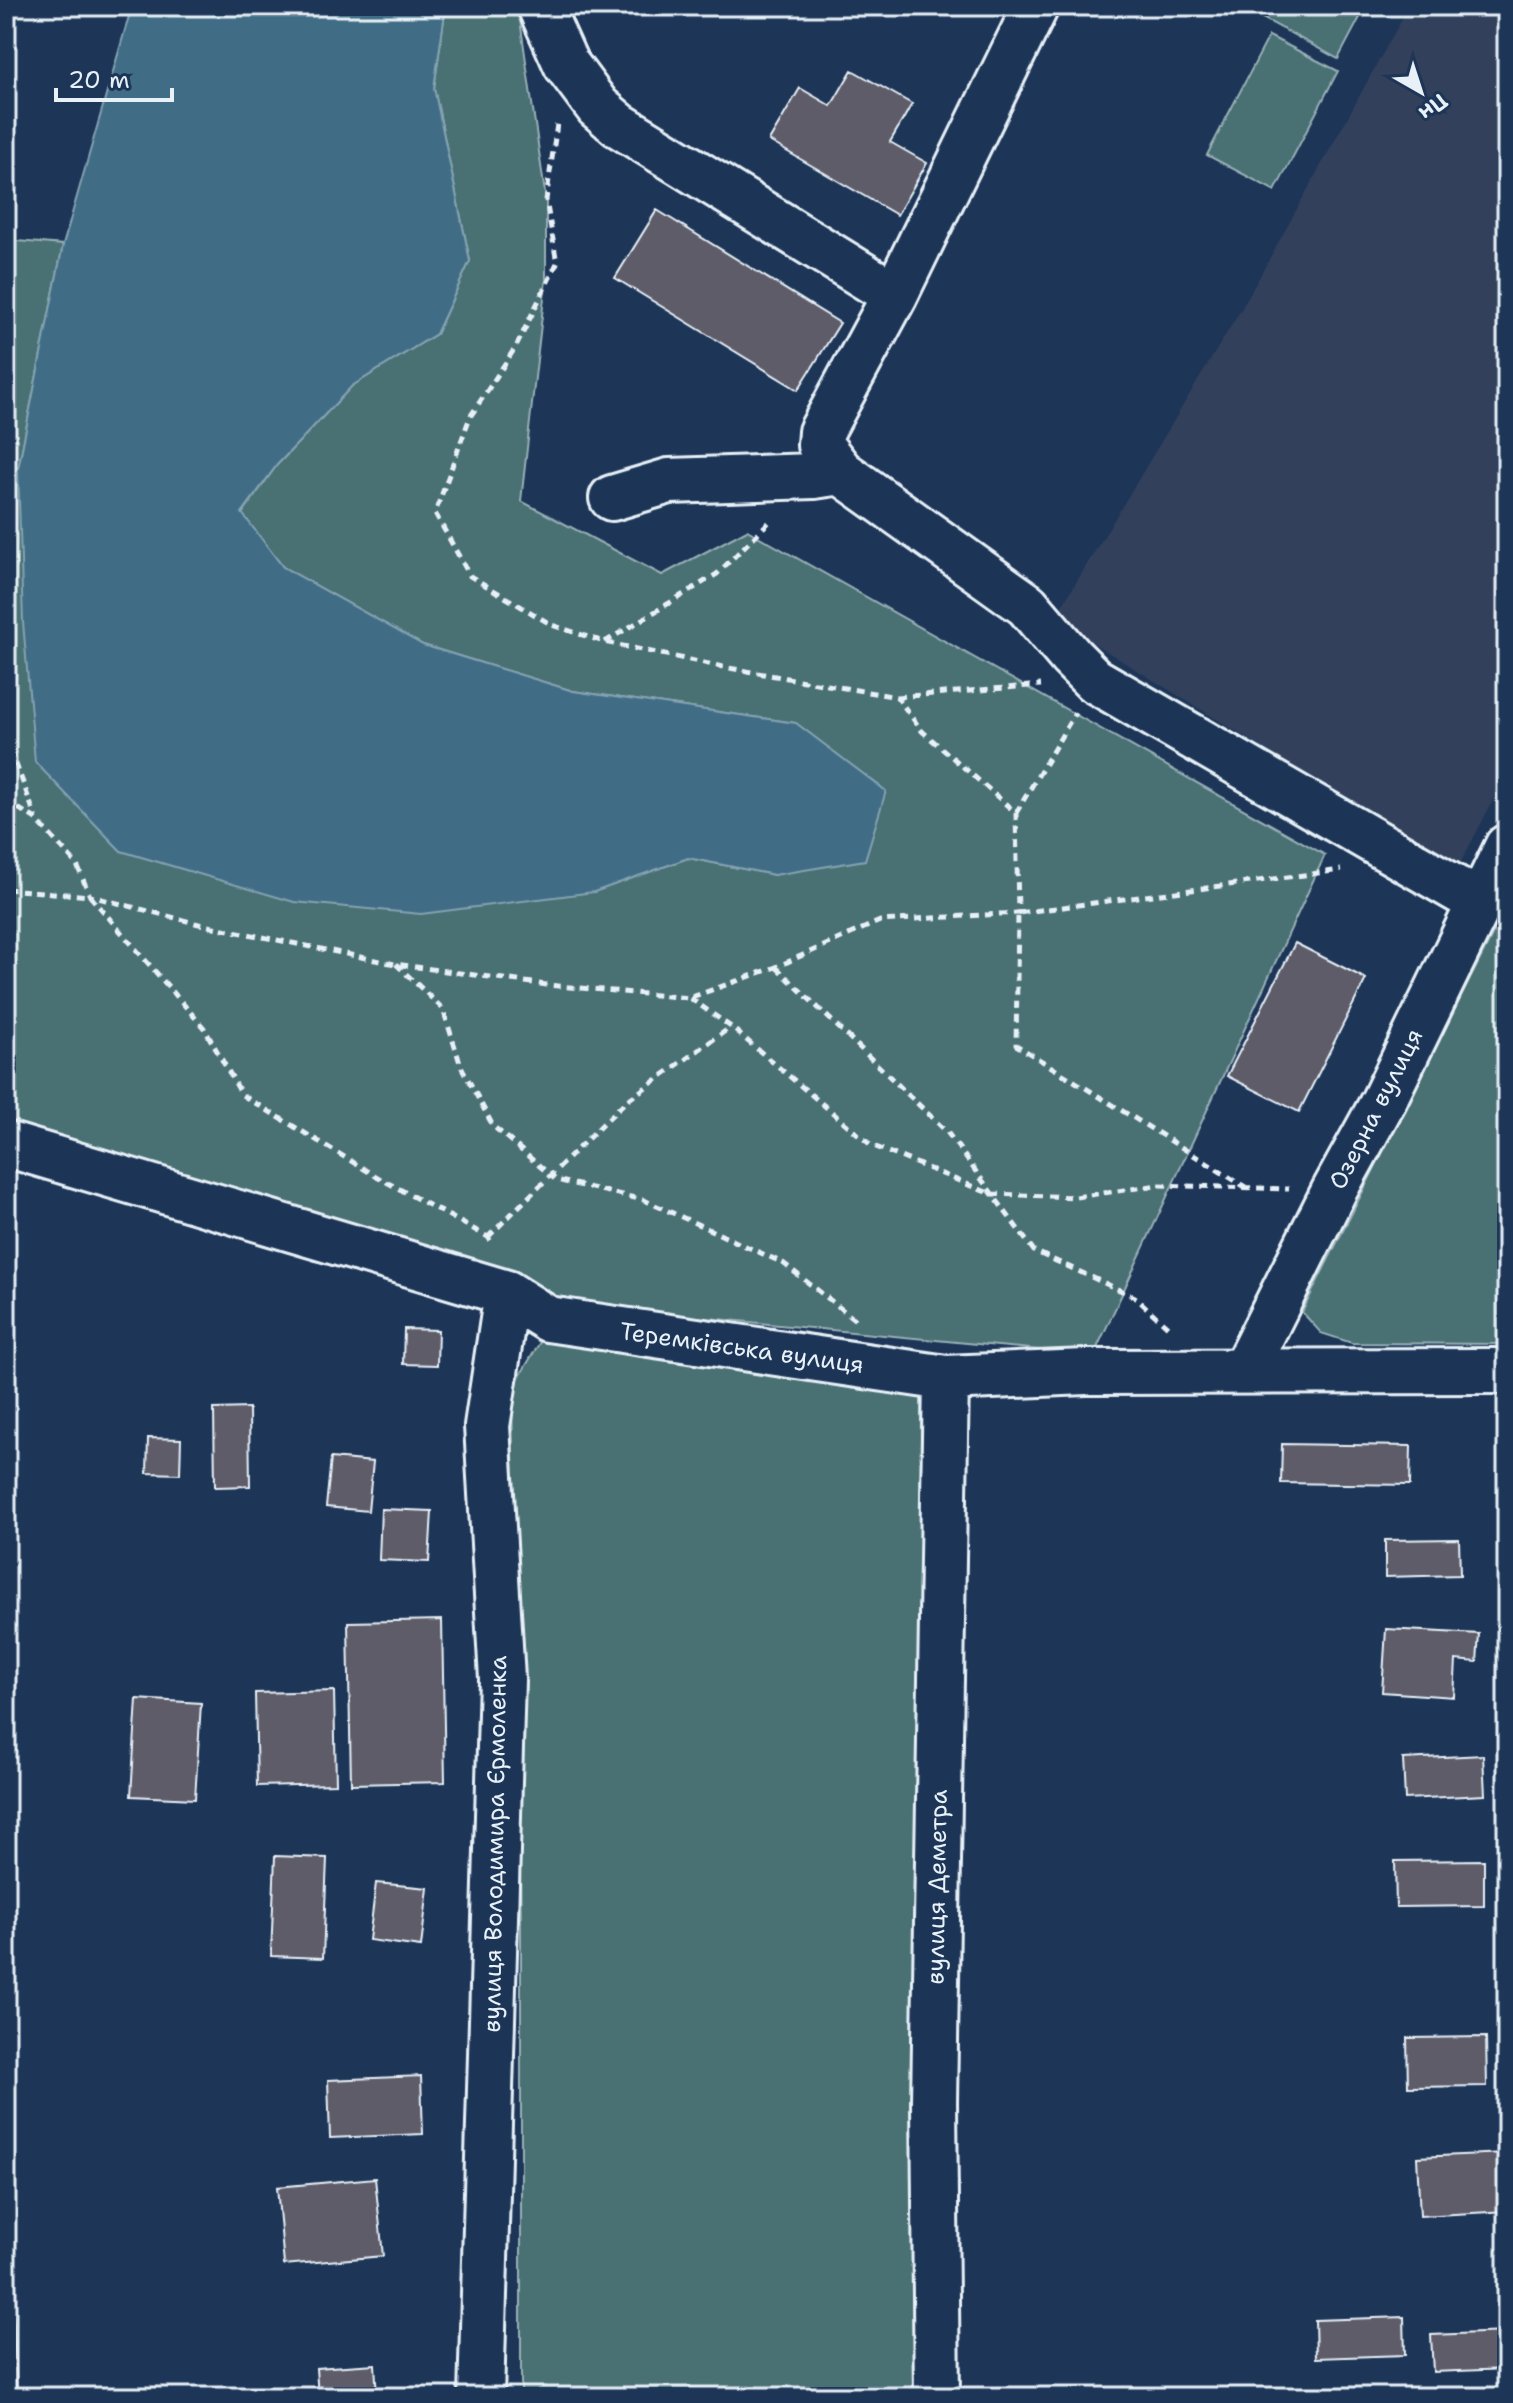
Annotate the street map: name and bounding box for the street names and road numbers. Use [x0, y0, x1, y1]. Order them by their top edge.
street label: Озерна вулиця [1322, 1023, 1430, 1195]
street label: Теремківська вулиця [618, 1315, 866, 1381]
street label: вулиця Володимира Єрмоленка [476, 1655, 514, 2033]
street label: вулиця Деметра [919, 1789, 955, 1985]

